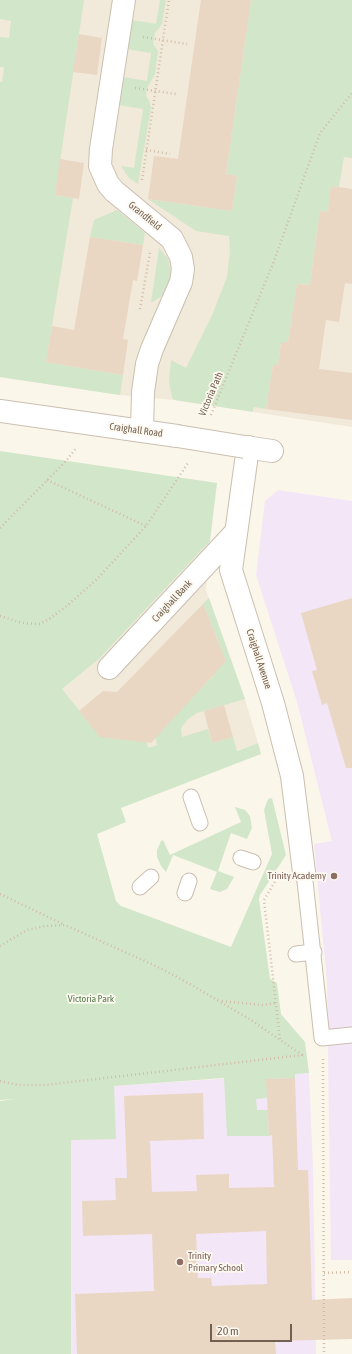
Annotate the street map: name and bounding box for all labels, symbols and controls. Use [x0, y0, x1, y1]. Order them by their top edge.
street label: Grandfield [126, 199, 164, 233]
street label: Victoria Path [196, 370, 226, 418]
street label: Craighall Road [109, 420, 163, 440]
street label: Craighall Bank [149, 577, 195, 625]
street label: Craighall Avenue [244, 627, 274, 691]
place label: Trinity Academy [268, 870, 326, 882]
marker: Trinity Academy [329, 871, 339, 881]
park label: Victoria Park [68, 993, 114, 1005]
place label: Trinity Primary School [188, 1250, 243, 1274]
marker: Trinity Primary School [175, 1257, 185, 1267]
scale bar [212, 1316, 294, 1342]
text: 20 m [217, 1324, 239, 1338]

